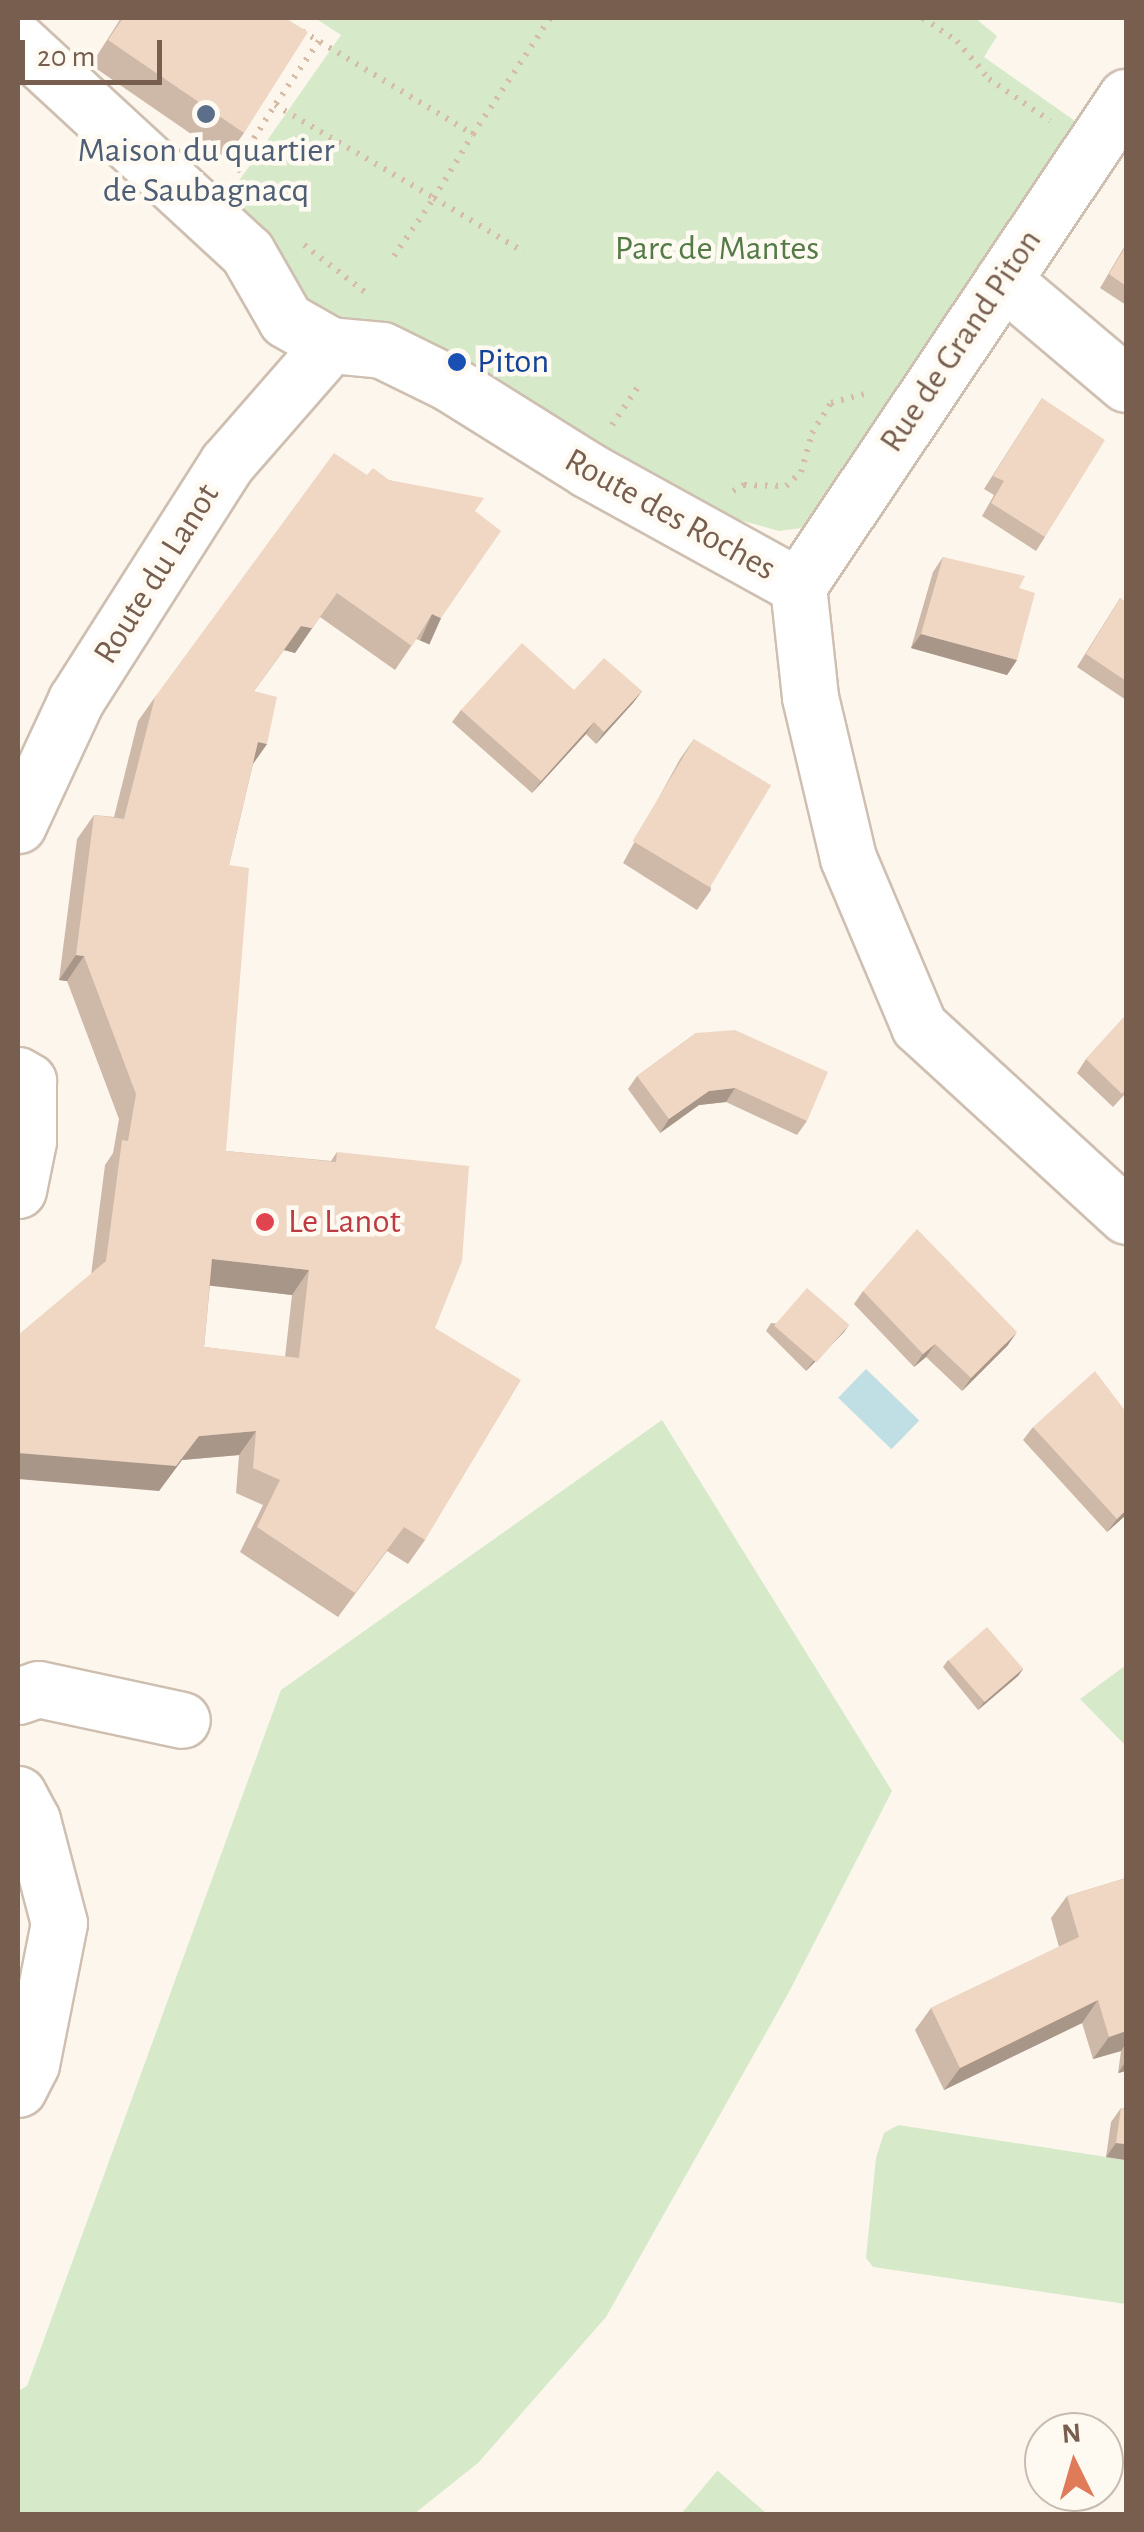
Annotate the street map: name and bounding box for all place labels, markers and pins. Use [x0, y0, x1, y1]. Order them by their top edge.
marker: Maison du quartier de Saubagnacq [195, 103, 217, 125]
place label: Maison du quartier de Saubagnacq [77, 130, 335, 212]
place label: Piton [477, 341, 549, 383]
marker: Piton [446, 351, 468, 373]
place label: Le Lanot [288, 1201, 401, 1243]
marker: Le Lanot [252, 1209, 278, 1235]

